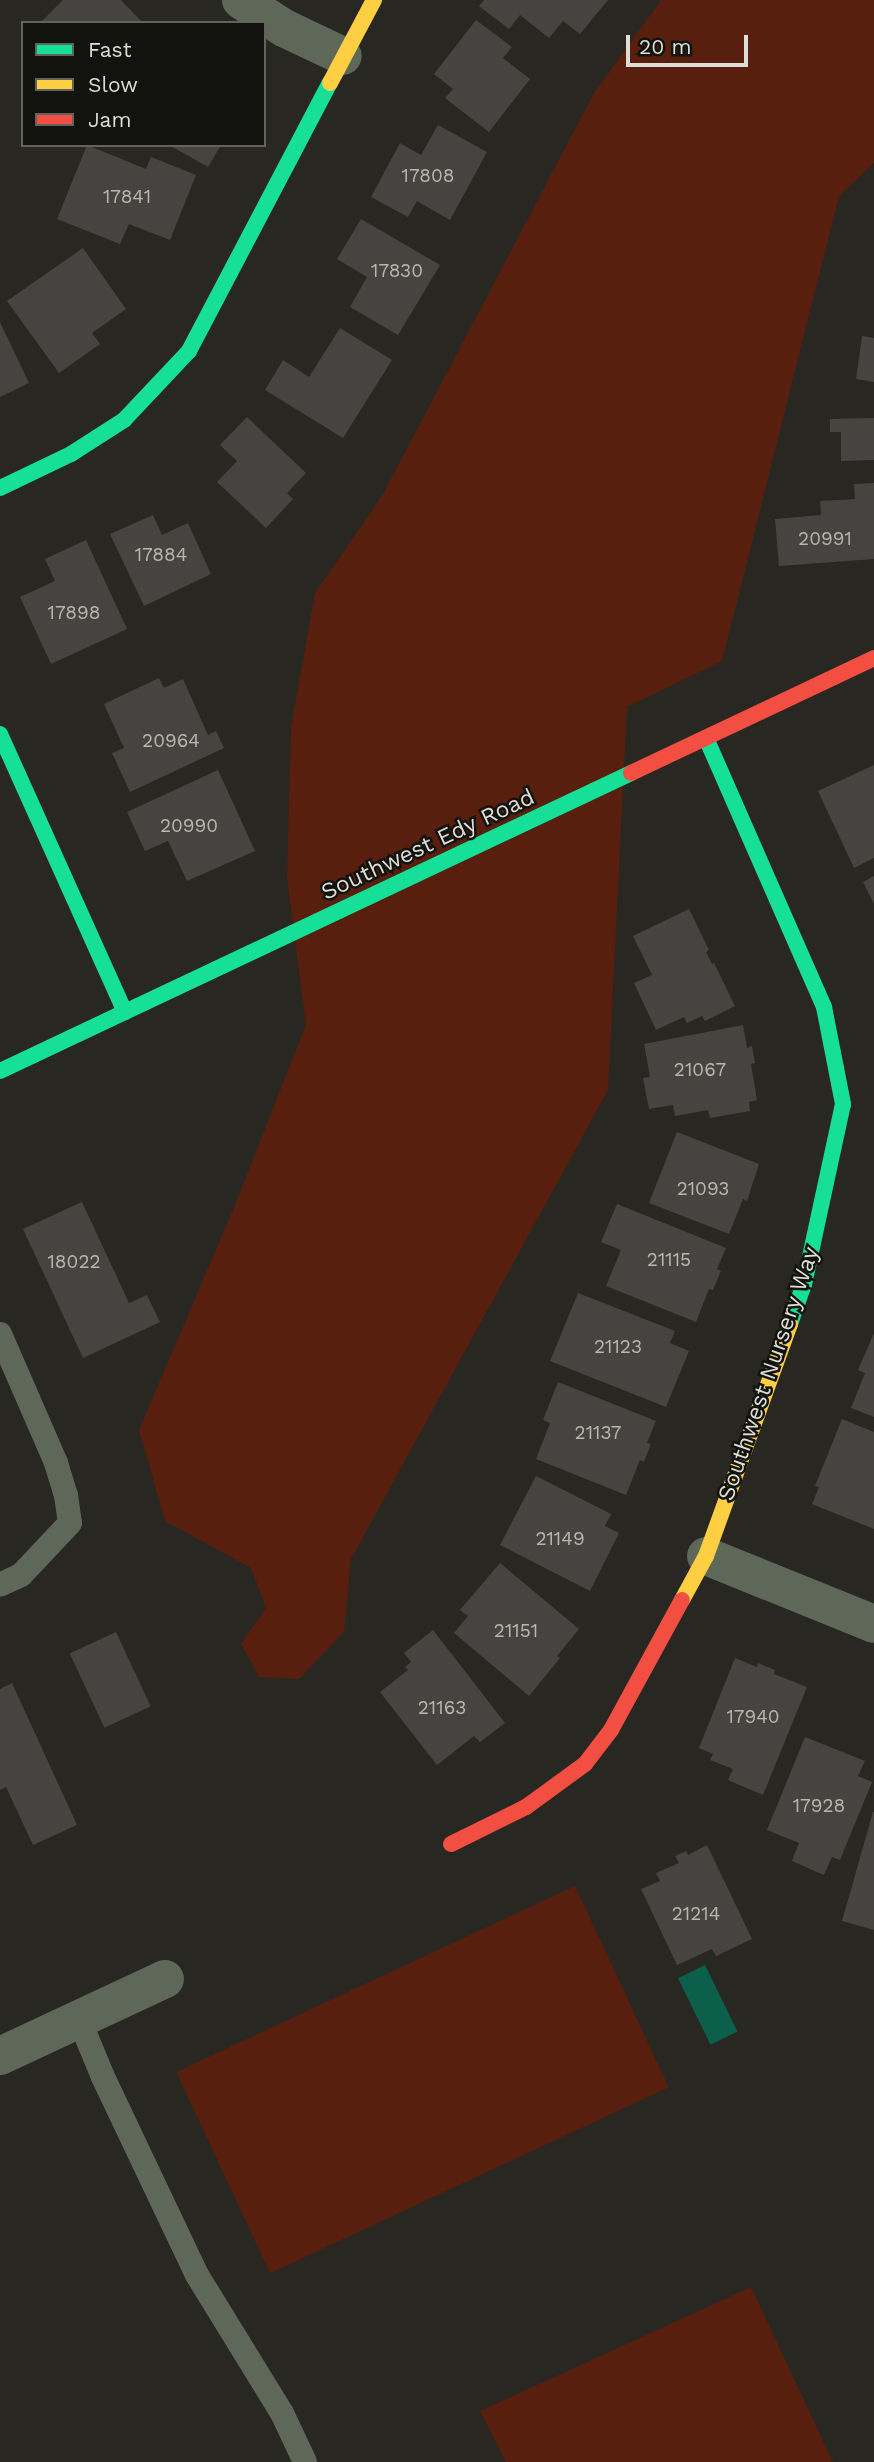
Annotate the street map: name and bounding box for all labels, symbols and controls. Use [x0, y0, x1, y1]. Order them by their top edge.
legend [21, 21, 266, 147]
scale bar [629, 21, 752, 65]
text: 20 m [639, 34, 691, 59]
text: Fast [88, 37, 132, 62]
text: Slow [88, 72, 138, 97]
text: Jam [88, 107, 131, 132]
house number: 17808 [402, 165, 454, 187]
house number: 17841 [103, 186, 151, 208]
house number: 17830 [371, 260, 423, 282]
house number: 20991 [798, 528, 852, 550]
house number: 17884 [135, 544, 187, 566]
house number: 17898 [48, 602, 100, 624]
house number: 20964 [142, 730, 200, 752]
street label: Southwest Edy Road [317, 783, 539, 907]
house number: 20990 [160, 815, 218, 837]
house number: 21067 [674, 1059, 726, 1081]
house number: 21093 [677, 1178, 729, 1200]
street label: Southwest Nursery Way [712, 1243, 826, 1505]
house number: 21115 [647, 1249, 691, 1271]
house number: 18022 [47, 1251, 101, 1273]
house number: 21123 [594, 1336, 642, 1358]
house number: 21137 [575, 1422, 621, 1444]
house number: 21149 [535, 1528, 585, 1550]
house number: 21151 [494, 1620, 538, 1642]
house number: 21163 [418, 1697, 466, 1719]
house number: 17940 [726, 1706, 780, 1728]
house number: 17928 [793, 1795, 845, 1817]
house number: 21214 [672, 1903, 720, 1925]

